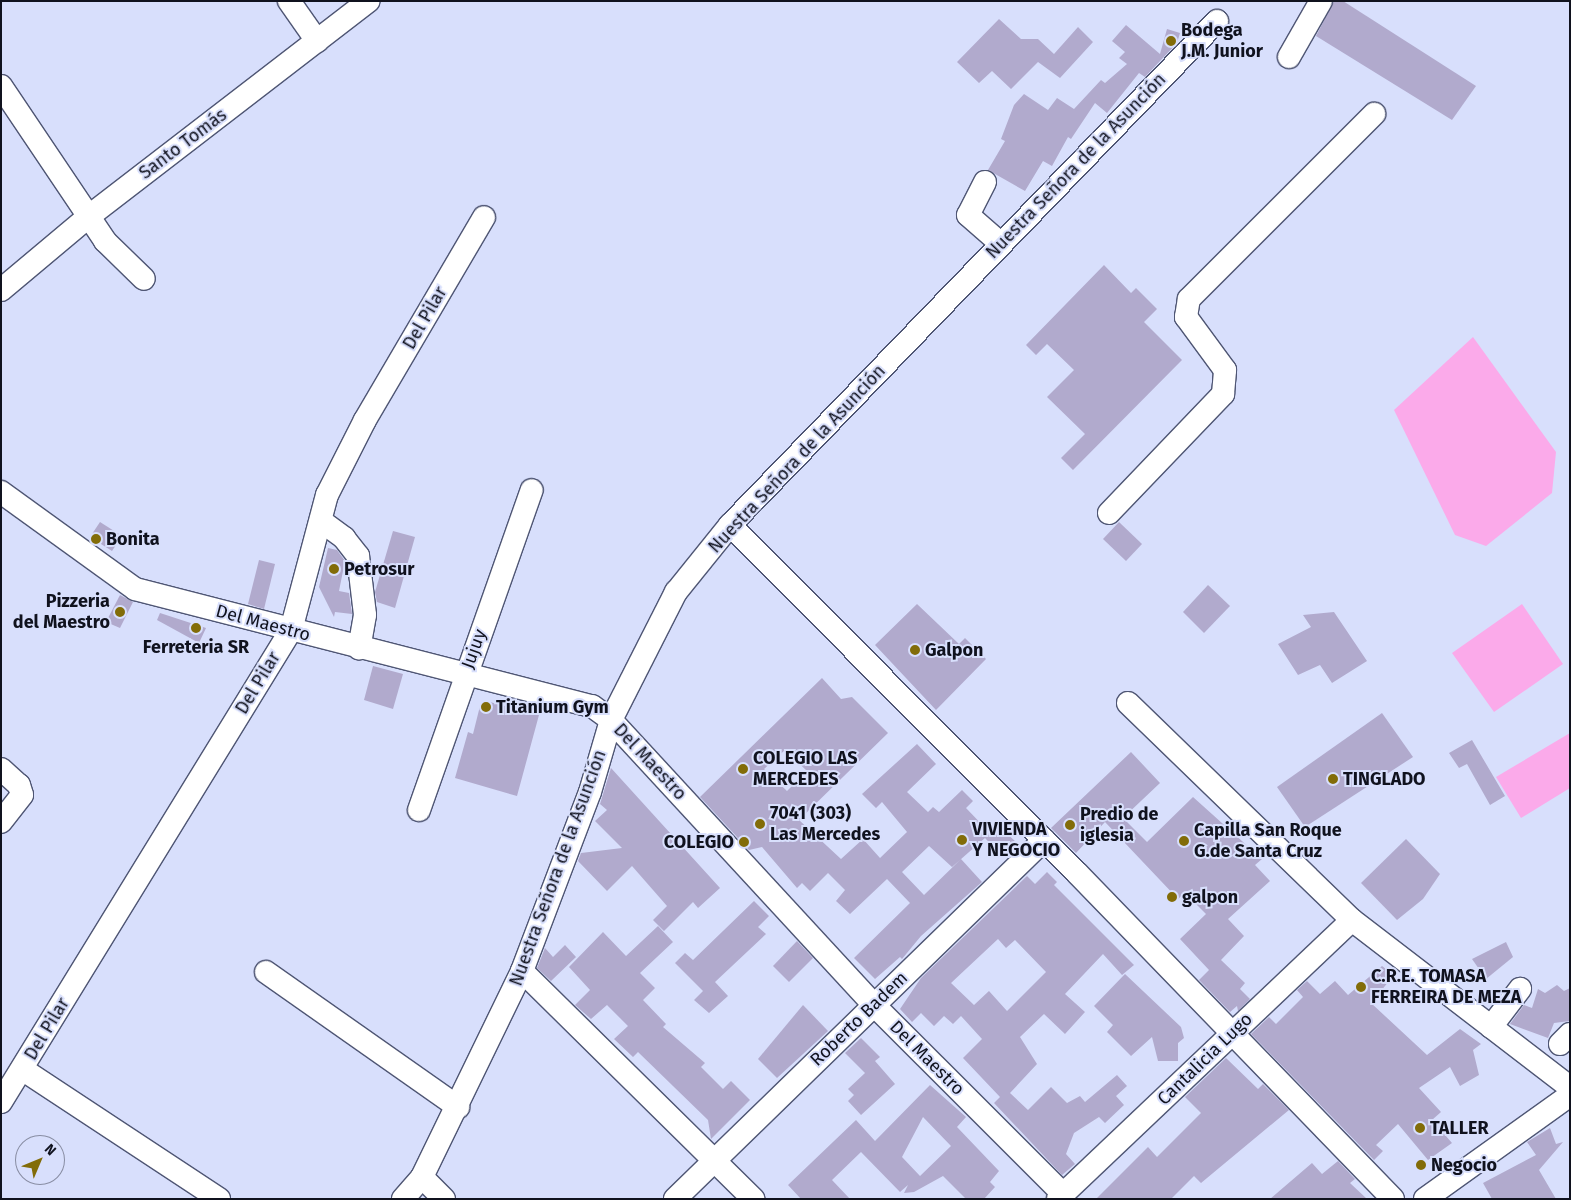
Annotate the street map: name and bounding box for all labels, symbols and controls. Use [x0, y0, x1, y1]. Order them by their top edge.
place label: Bodega J.M. Junior [1181, 20, 1263, 62]
marker: Bodega J.M. Junior [1165, 35, 1177, 47]
street label: Nuestra Señora de la Asunción [982, 69, 1170, 263]
street label: Santo Tomás [135, 104, 231, 184]
street label: Del Pilar [398, 283, 452, 353]
street label: Nuestra Señora de la Asunción [704, 360, 890, 558]
place label: Bonita [106, 528, 160, 550]
marker: Bonita [90, 533, 102, 545]
place label: Petrosur [344, 558, 415, 580]
marker: Petrosur [328, 563, 340, 575]
place label: Pizzeria del Maestro [13, 591, 110, 634]
street label: Del Maestro [213, 600, 313, 646]
marker: Pizzeria del Maestro [114, 606, 126, 618]
marker: Ferreteria SR [190, 622, 202, 634]
street label: Jujuy [457, 626, 491, 672]
place label: Ferreteria SR [143, 636, 249, 658]
place label: Galpon [925, 639, 983, 661]
marker: Galpon [909, 644, 921, 656]
street label: Del Pilar [231, 648, 285, 718]
place label: Titanium Gym [496, 696, 609, 718]
marker: Titanium Gym [480, 701, 492, 713]
street label: Del Maestro [609, 719, 691, 805]
street label: Nuestra Señora de la Asunción [505, 747, 611, 989]
place label: COLEGIO LAS MERCEDES [753, 748, 858, 791]
marker: COLEGIO LAS MERCEDES [737, 763, 749, 775]
place label: TINGLADO [1343, 768, 1426, 790]
marker: TINGLADO [1327, 773, 1339, 785]
place label: 7041 (303) Las Mercedes [770, 803, 880, 846]
place label: Predio de iglesia [1080, 804, 1158, 846]
marker: 7041 (303) Las Mercedes [754, 818, 766, 830]
place label: VIVIENDA Y NEGOCIO [972, 819, 1060, 862]
marker: Predio de iglesia [1064, 819, 1076, 831]
place label: Capilla San Roque G.de Santa Cruz [1194, 820, 1342, 862]
place label: COLEGIO [664, 831, 734, 853]
marker: VIVIENDA Y NEGOCIO [956, 834, 968, 846]
marker: Capilla San Roque G.de Santa Cruz [1178, 835, 1190, 847]
marker: COLEGIO [738, 836, 750, 848]
place label: galpon [1182, 886, 1238, 908]
marker: galpon [1166, 891, 1178, 903]
place label: C.R.E. TOMASA FERREIRA DE MEZA [1371, 966, 1521, 1009]
street label: Roberto Badem [806, 967, 912, 1071]
marker: C.R.E. TOMASA FERREIRA DE MEZA [1355, 981, 1367, 993]
street label: Del Pilar [20, 994, 74, 1064]
street label: Cantalicia Lugo [1153, 1008, 1257, 1110]
street label: Del Maestro [885, 1016, 969, 1100]
place label: TALLER [1430, 1117, 1488, 1139]
marker: TALLER [1414, 1122, 1426, 1134]
north arrow [15, 1135, 65, 1185]
text: N [41, 1140, 60, 1159]
place label: Negocio [1431, 1154, 1497, 1176]
marker: Negocio [1415, 1159, 1427, 1171]

